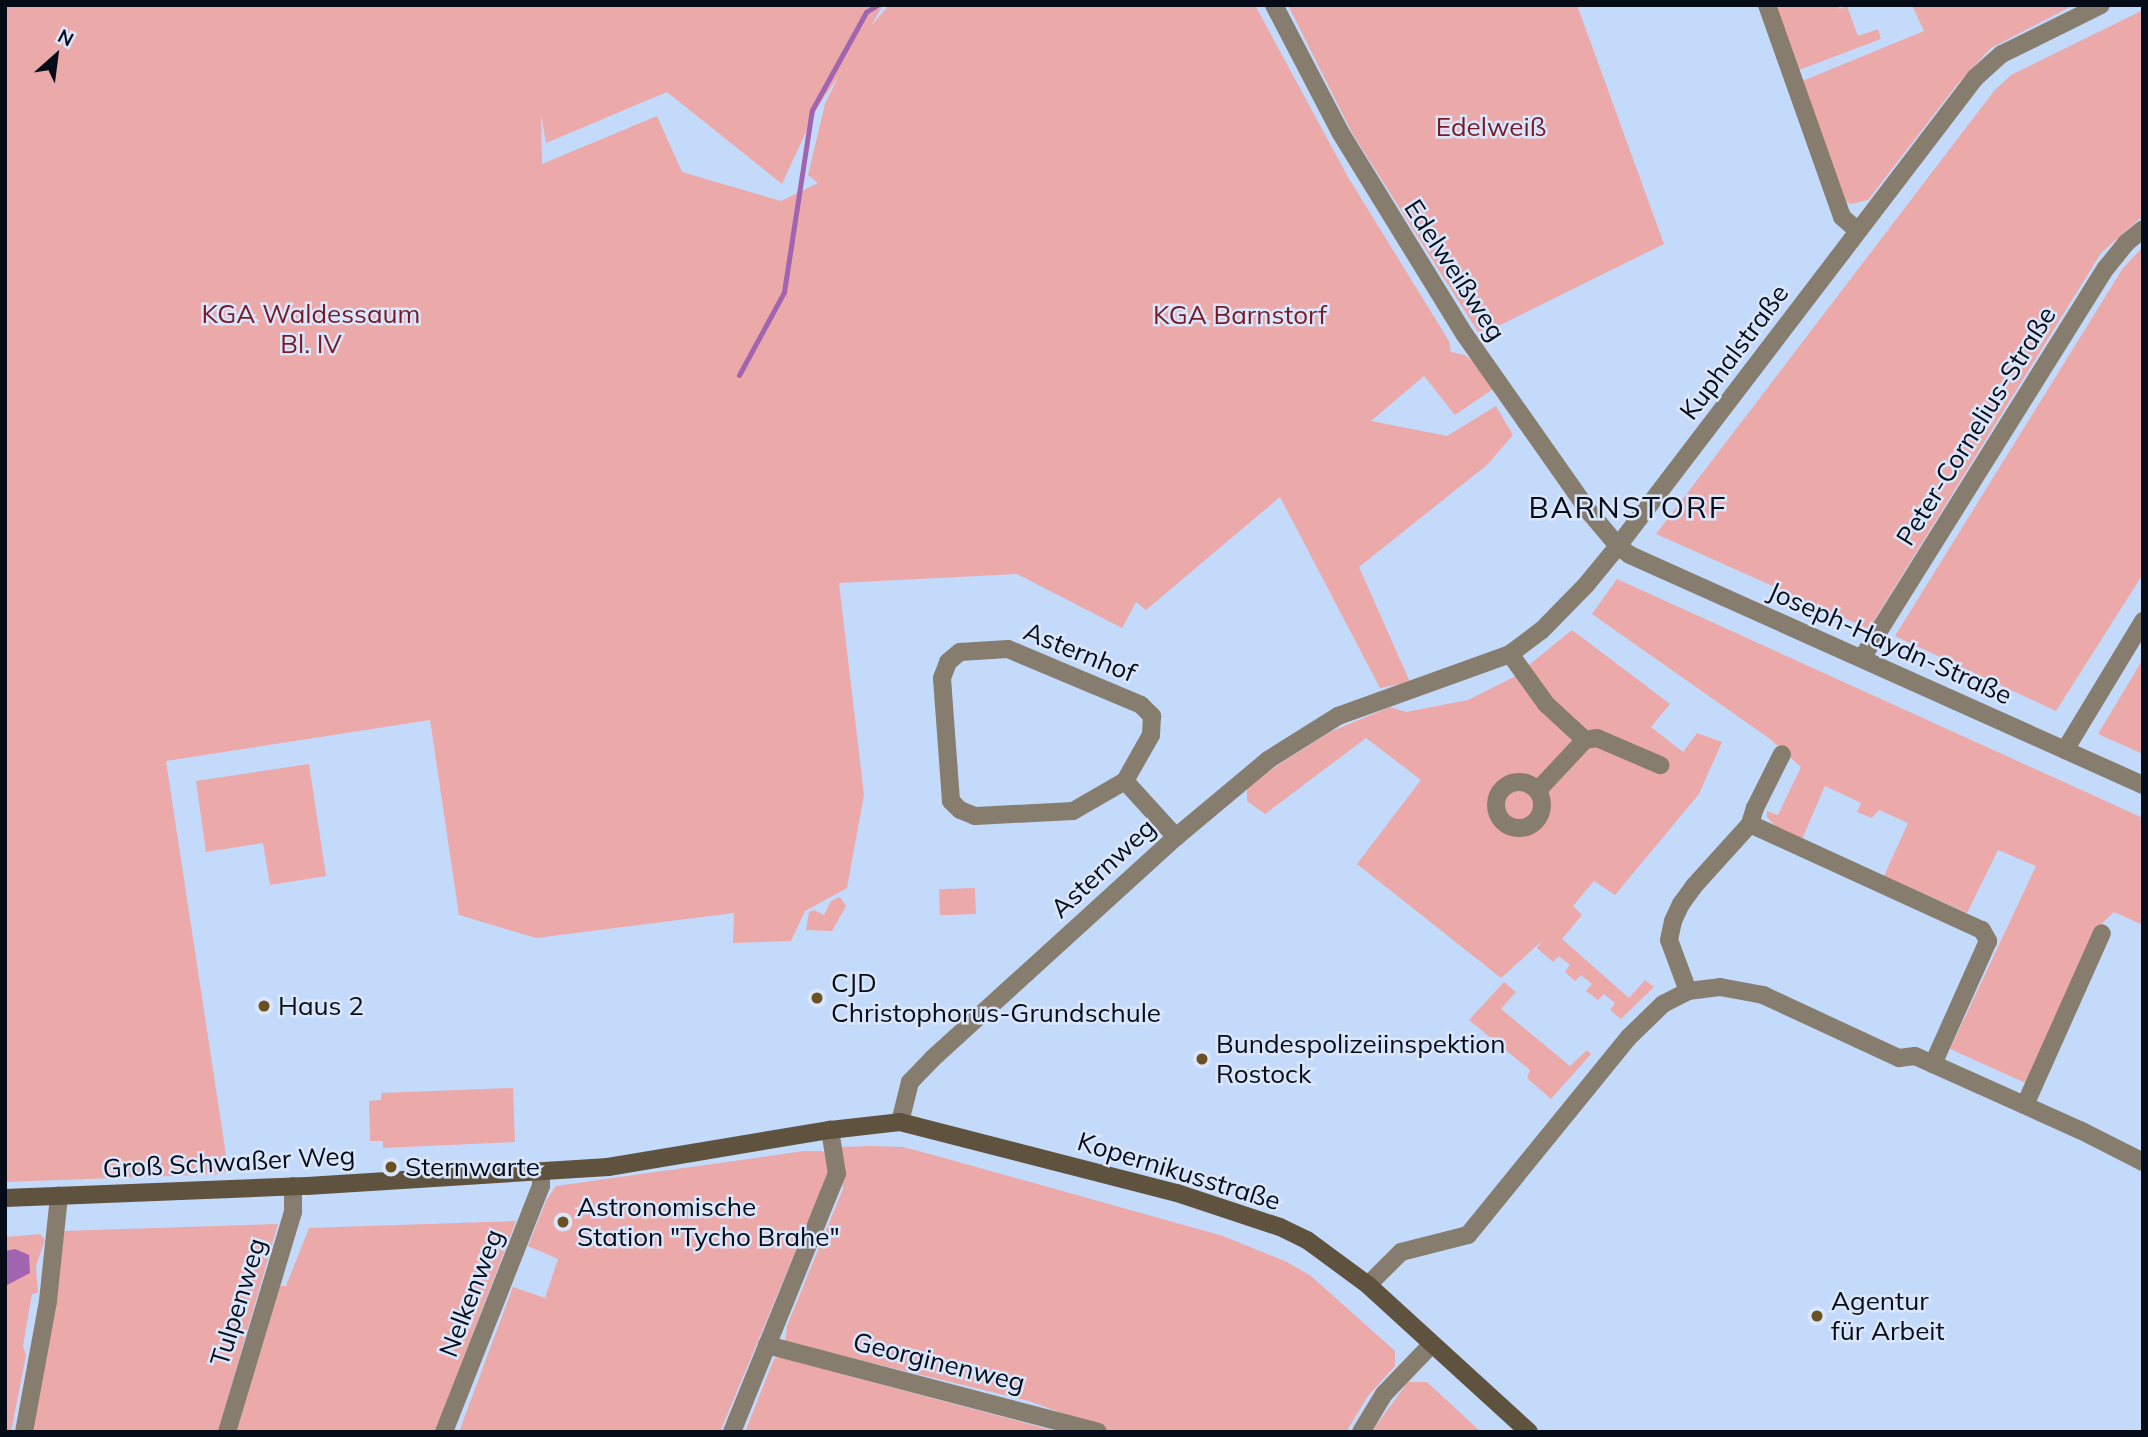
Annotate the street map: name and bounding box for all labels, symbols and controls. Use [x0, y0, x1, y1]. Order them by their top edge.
north arrow [21, 21, 91, 91]
text: N [54, 23, 78, 51]
park label: Edelweiß [1436, 111, 1546, 143]
street label: Edelweißweg [1398, 194, 1512, 346]
street label: Kuphalstraße [1673, 278, 1795, 426]
park label: KGA Waldessaum Bl. IV [202, 298, 420, 360]
park label: KGA Barnstorf [1153, 299, 1327, 331]
street label: Peter-Cornelius-Straße [1890, 301, 2062, 551]
district label: BARNSTORF [1530, 489, 1726, 525]
street label: Joseph-Haydn-Straße [1763, 575, 2017, 711]
street label: Asternhof [1019, 615, 1141, 689]
street label: Asternweg [1044, 812, 1162, 924]
place label: CJD Christophorus-Grundschule [831, 967, 1161, 1028]
place label: Haus 2 [278, 990, 364, 1022]
marker: CJD Christophorus-Grundschule [809, 990, 825, 1006]
marker: Haus 2 [256, 998, 272, 1014]
place label: Bundespolizeiinspektion Rostock [1216, 1028, 1505, 1090]
marker: Bundespolizeiinspektion Rostock [1194, 1051, 1210, 1067]
street label: Kopernikusstraße [1074, 1125, 1284, 1217]
street label: Groß Schwaßer Weg [102, 1140, 356, 1184]
place label: Sternwarte [405, 1151, 540, 1183]
marker: Sternwarte [383, 1159, 399, 1175]
place label: Astronomische Station "Tycho Brahe" [577, 1191, 840, 1252]
marker: Astronomische Station "Tycho Brahe" [555, 1214, 571, 1230]
street label: Nelkenweg [432, 1225, 510, 1361]
street label: Tulpenweg [204, 1234, 272, 1370]
place label: Agentur für Arbeit [1831, 1285, 1945, 1346]
marker: Agentur für Arbeit [1809, 1308, 1825, 1324]
street label: Georginenweg [850, 1326, 1028, 1398]

